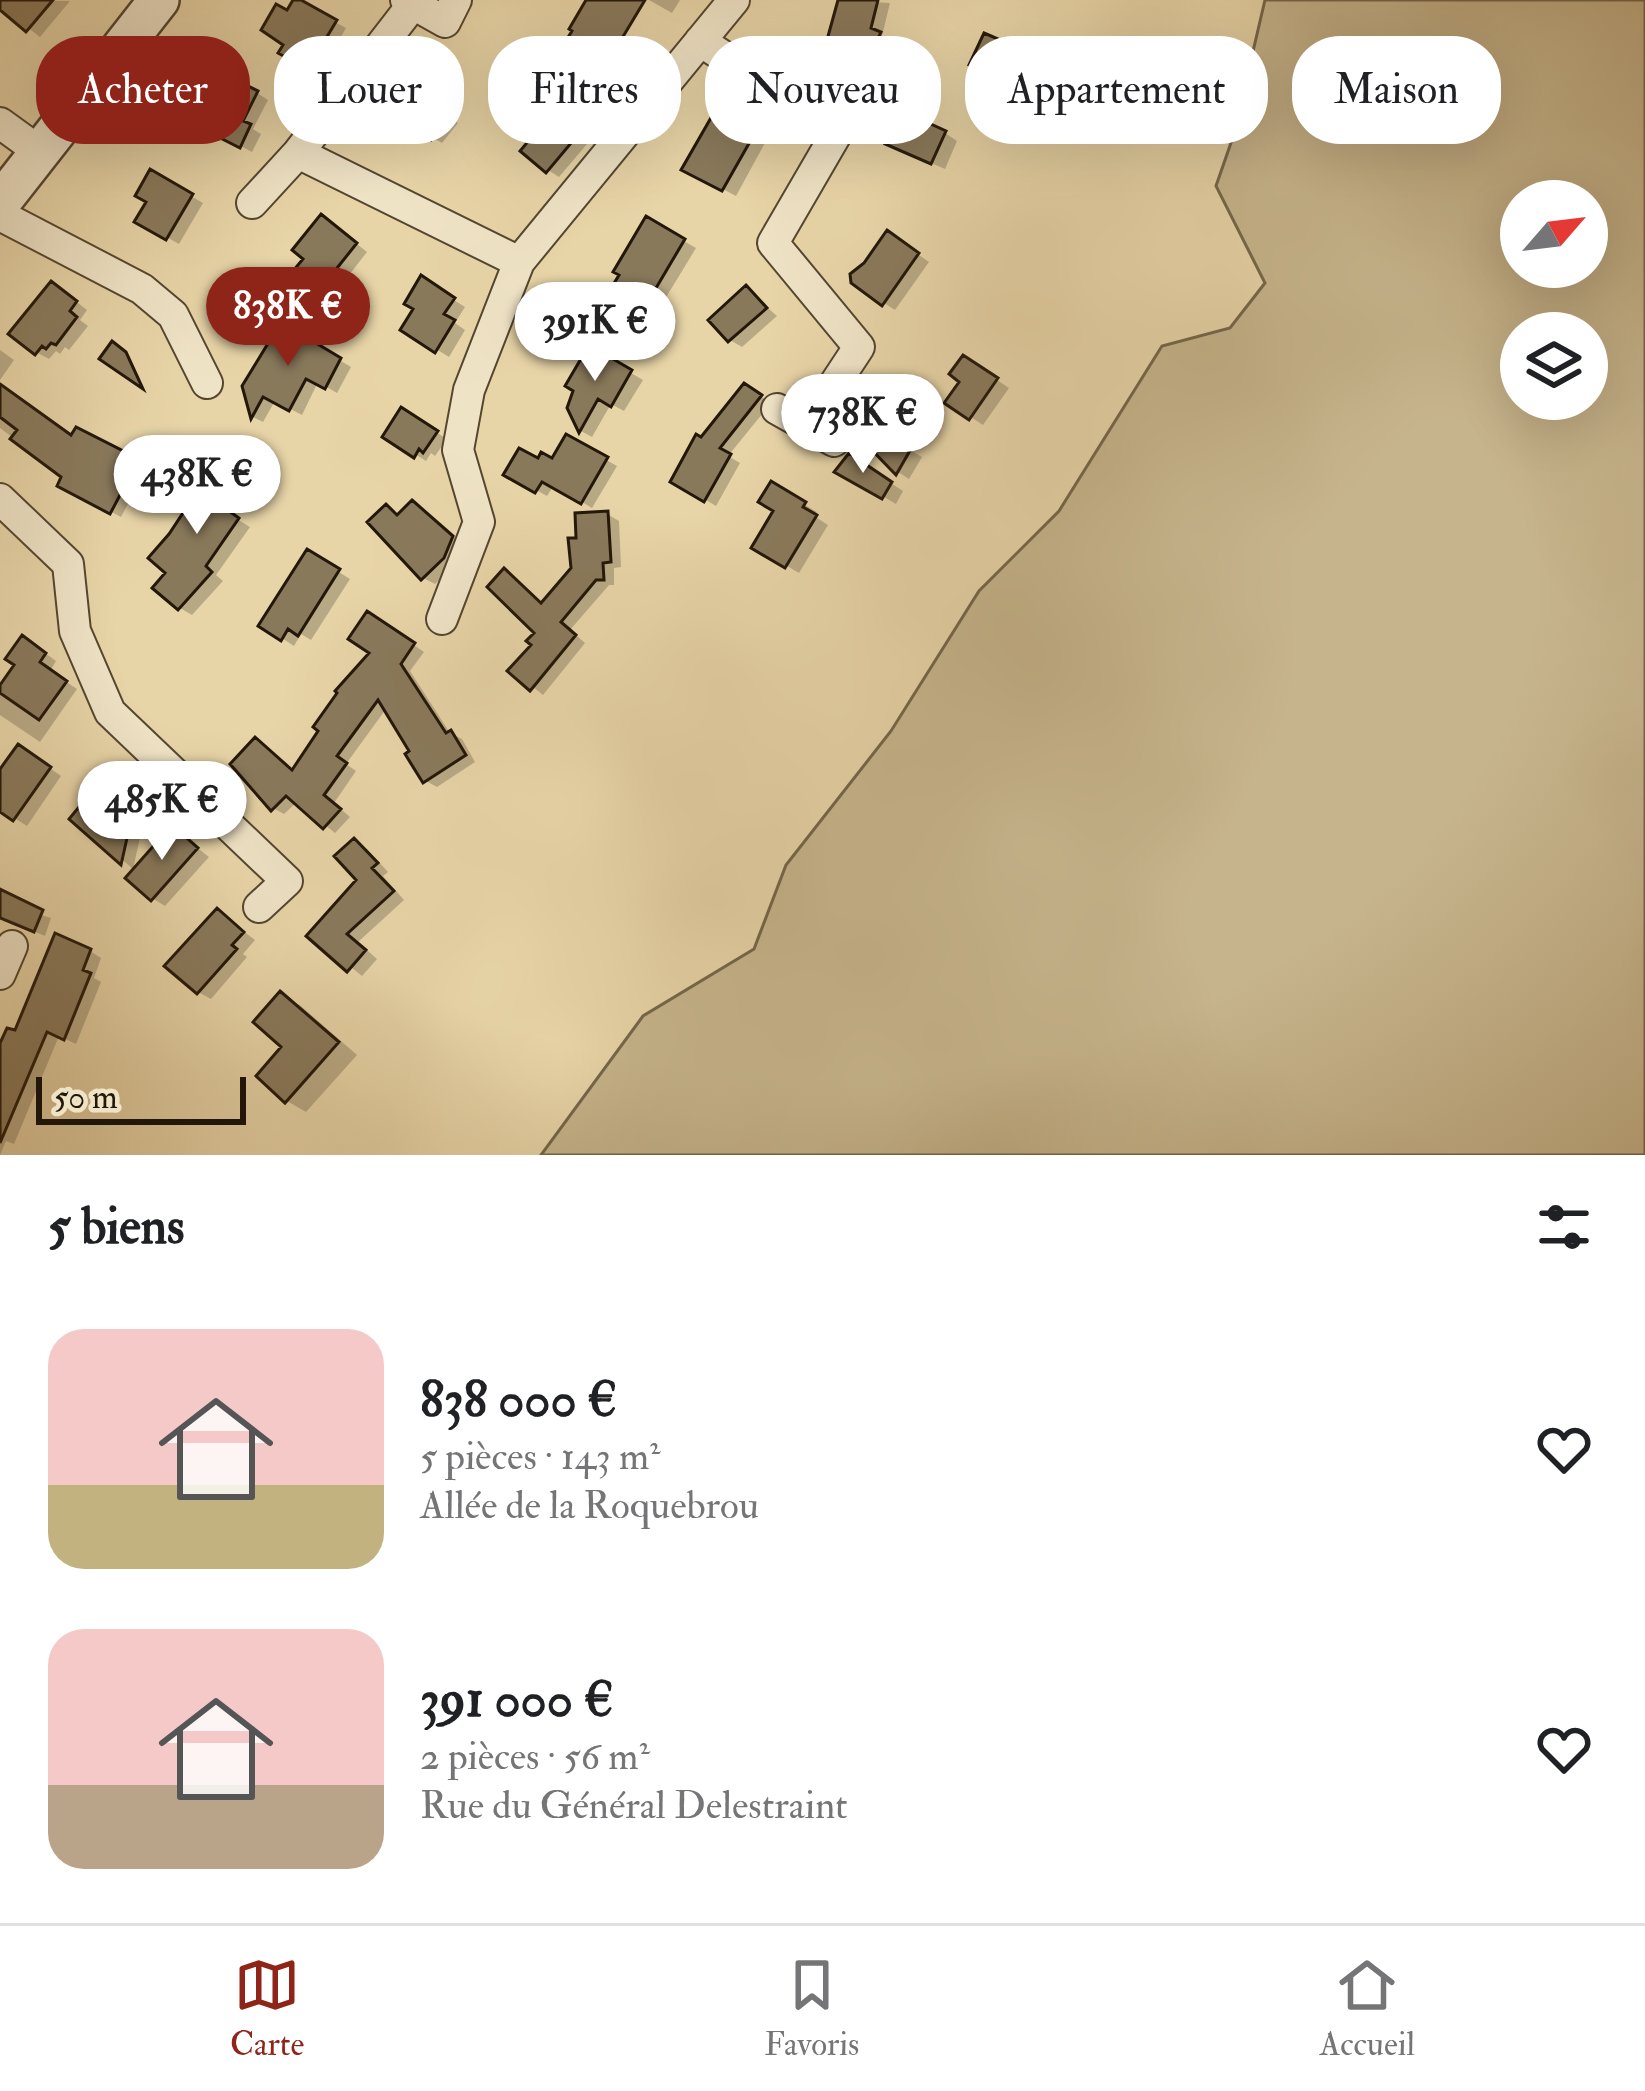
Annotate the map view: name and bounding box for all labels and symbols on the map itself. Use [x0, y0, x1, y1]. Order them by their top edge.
north arrow [1500, 180, 1608, 288]
pin: 838K € [190, 267, 386, 369]
pin: 391K € [497, 282, 693, 384]
pin: 738K € [765, 374, 961, 476]
pin: 438K € [99, 435, 295, 537]
pin: 485K € [64, 761, 260, 863]
scale bar [36, 1071, 246, 1124]

